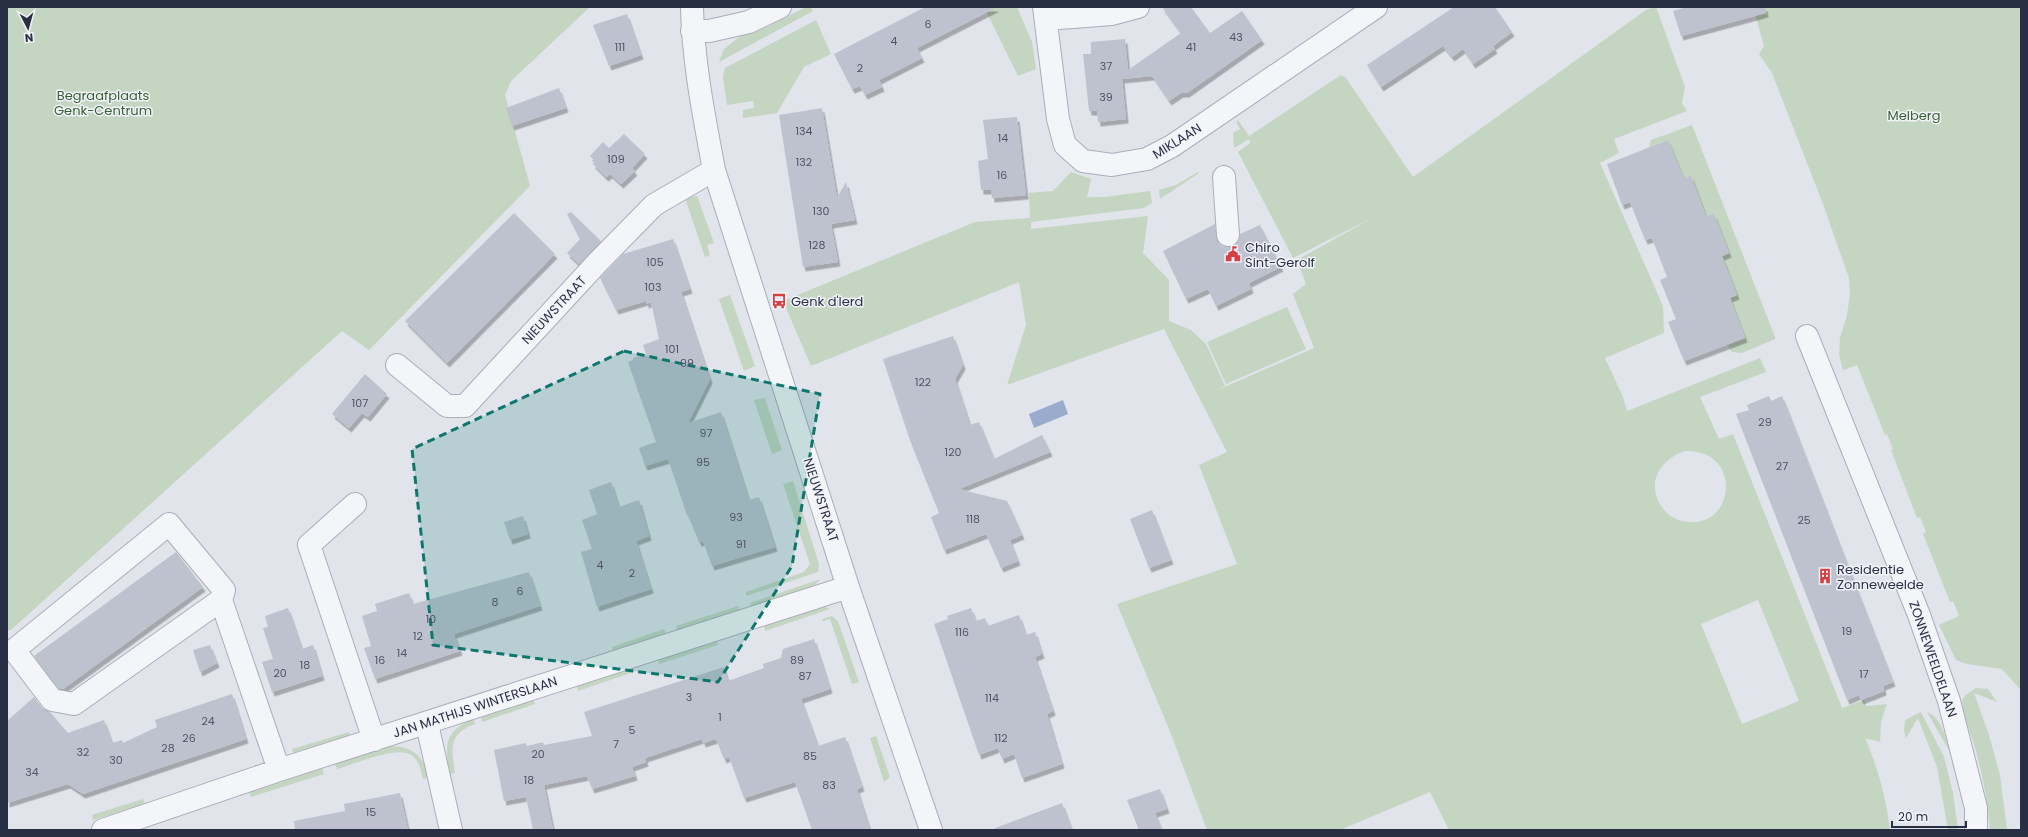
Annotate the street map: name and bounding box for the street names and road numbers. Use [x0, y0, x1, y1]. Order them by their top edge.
street label: MIKLAAN [1149, 119, 1205, 163]
street label: NIEUWSTRAAT [517, 271, 591, 349]
street label: NIEUWSTRAAT [798, 455, 844, 545]
street label: ZONNEWEELDELAAN [1904, 598, 1962, 720]
street label: JAN MATHIJS WINTERSLAAN [390, 671, 560, 743]

